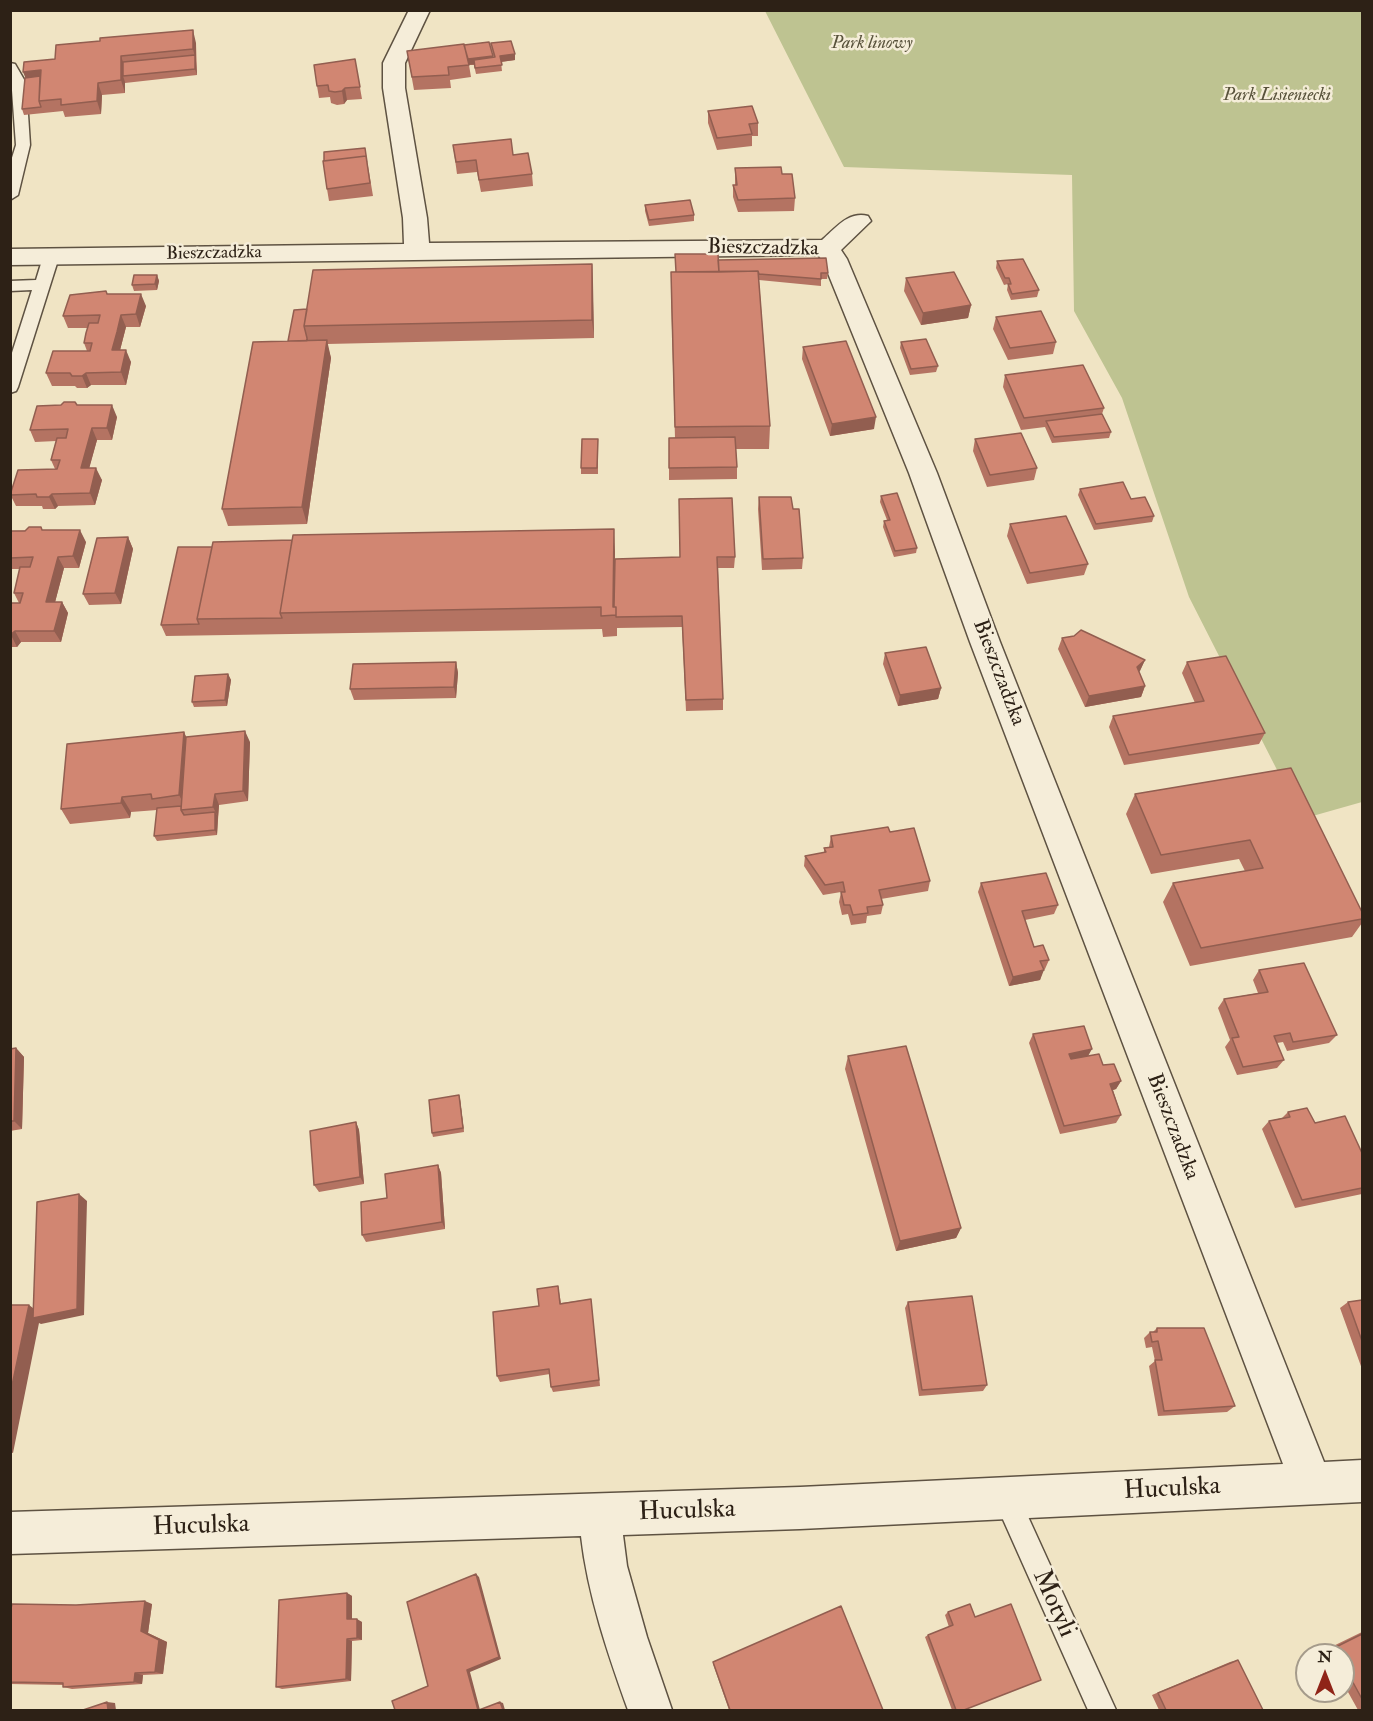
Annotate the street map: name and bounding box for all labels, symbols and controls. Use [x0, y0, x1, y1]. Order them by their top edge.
park label: Park linowy [831, 33, 913, 55]
park label: Park Lisieniecki [1223, 85, 1331, 107]
street label: Bieszczadzka [707, 235, 819, 263]
street label: Bieszczadzka [166, 242, 262, 266]
street label: Bieszczadzka [966, 616, 1030, 730]
street label: Bieszczadzka [1140, 1070, 1204, 1184]
street label: Huculska [1123, 1472, 1221, 1508]
street label: Huculska [638, 1495, 736, 1529]
street label: Huculska [152, 1510, 250, 1544]
street label: Motyli [1024, 1565, 1082, 1643]
north arrow [1295, 1643, 1355, 1703]
text: N [1318, 1647, 1332, 1667]

